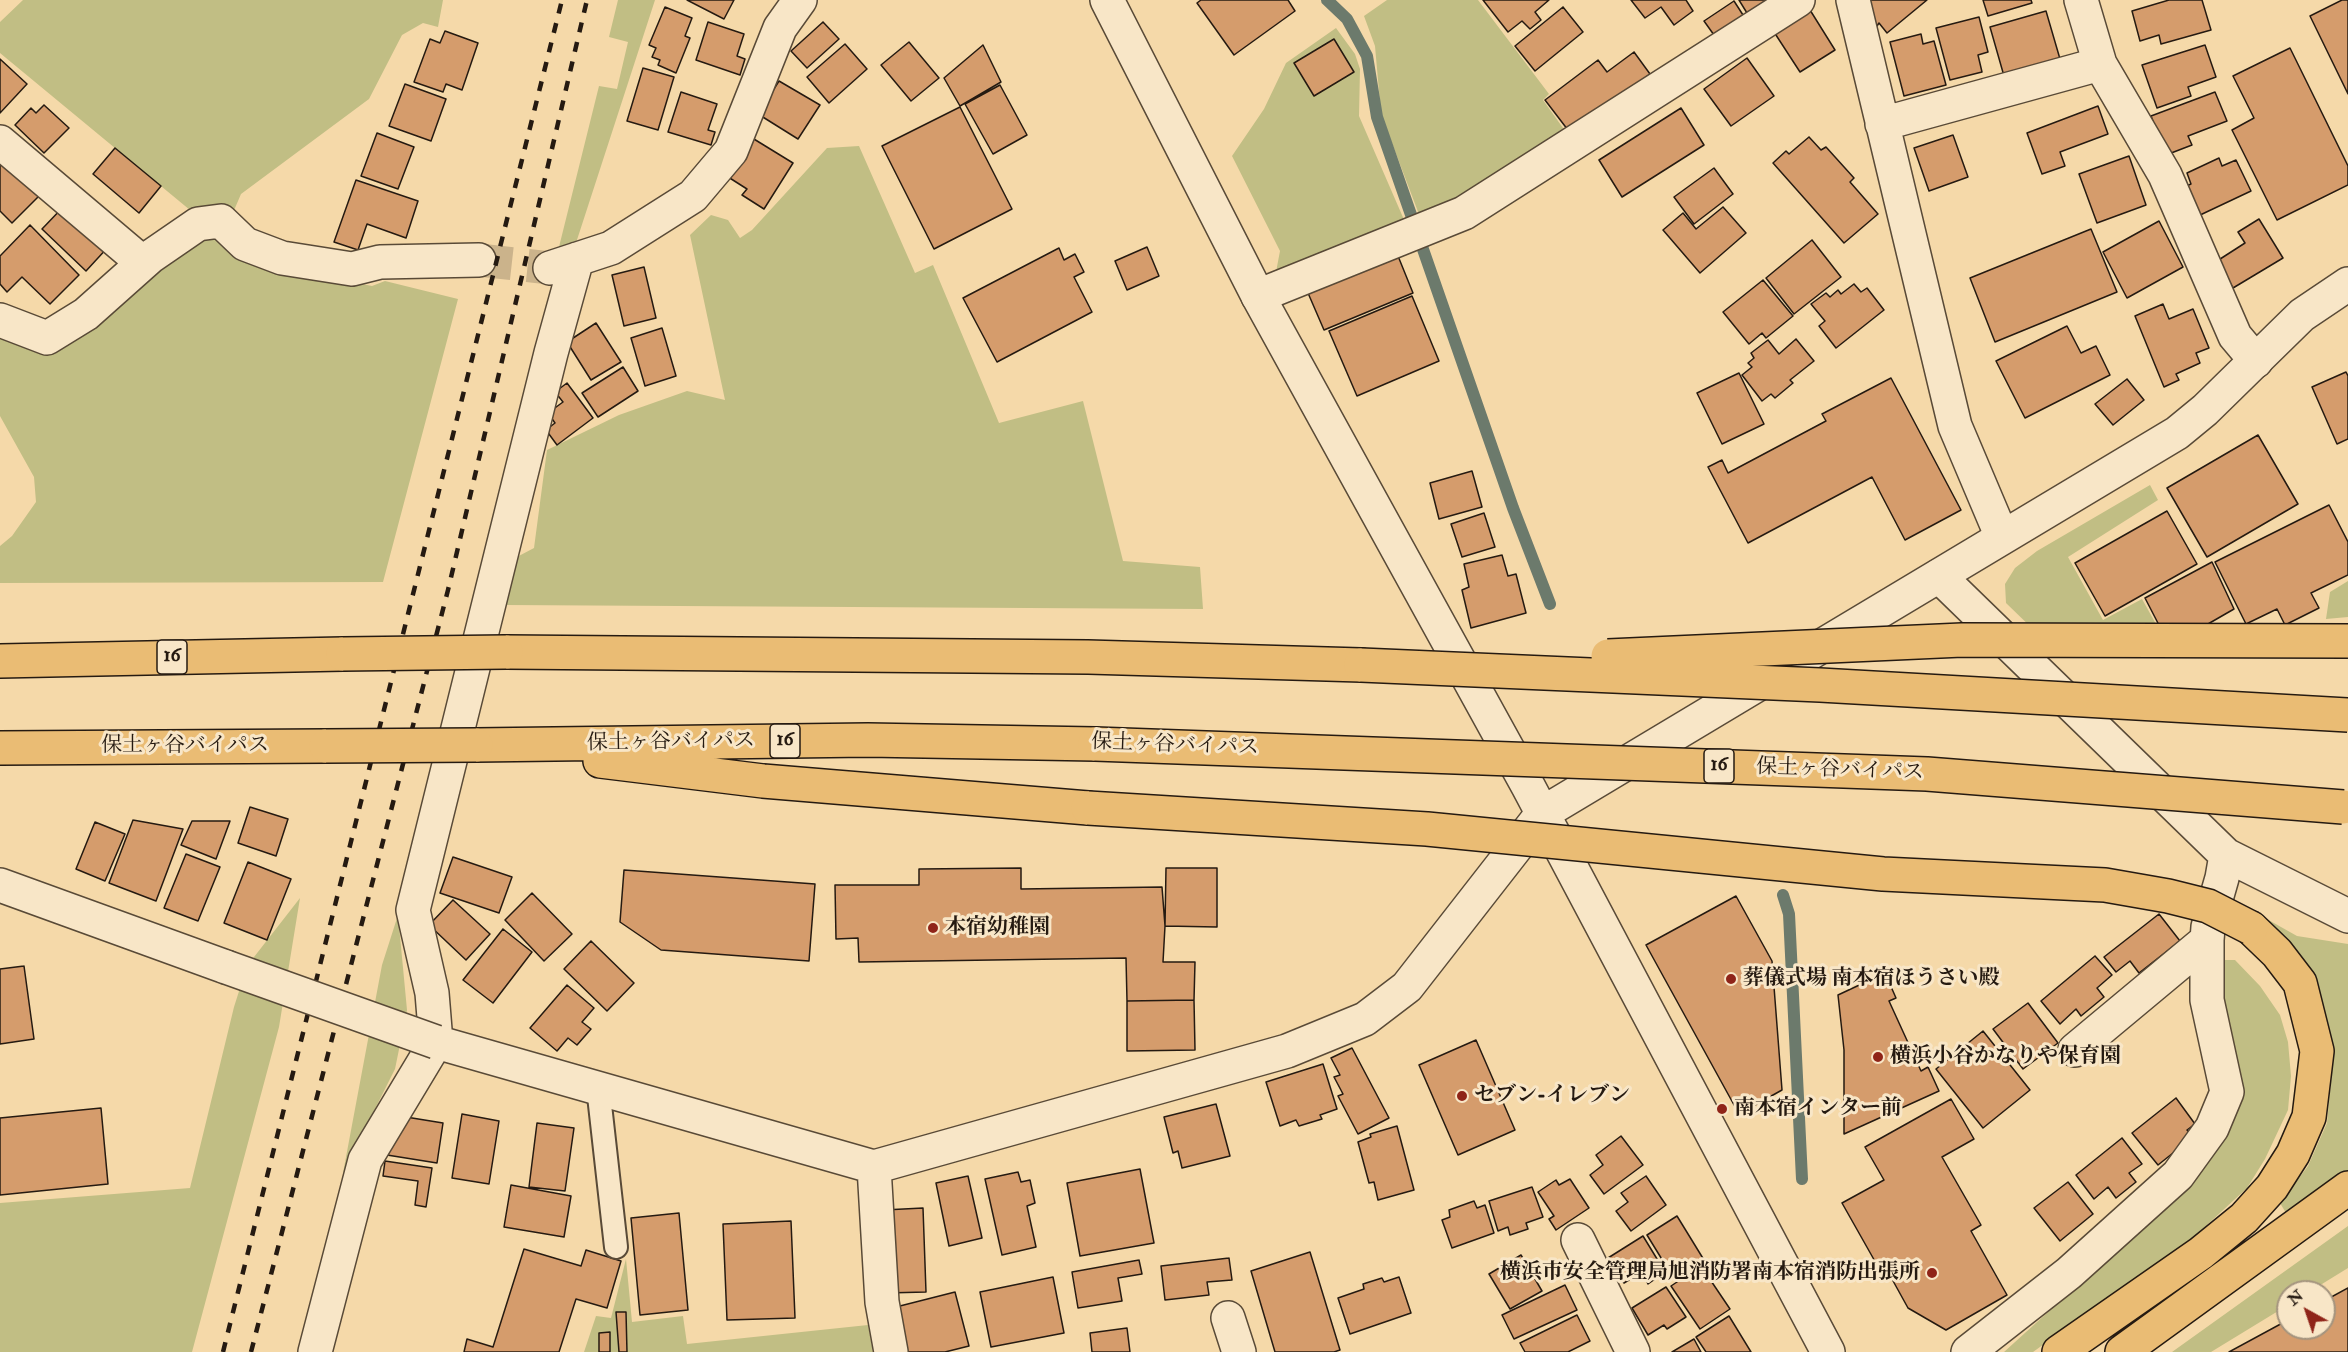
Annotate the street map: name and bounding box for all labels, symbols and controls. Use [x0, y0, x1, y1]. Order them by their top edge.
road number: 16 [157, 640, 187, 674]
road number: 16 [770, 724, 800, 758]
street label: 保土ヶ谷バイパス [587, 729, 755, 757]
street label: 保土ヶ谷バイパス [1091, 730, 1259, 762]
street label: 保土ヶ谷バイパス [101, 733, 269, 759]
road number: 16 [1704, 749, 1734, 783]
street label: 保土ヶ谷バイパス [1756, 755, 1924, 787]
place label: 本宿幼稚園 [945, 915, 1050, 941]
marker: 本宿幼稚園 [926, 921, 940, 935]
place label: 葬儀式場 南本宿ほうさい殿 [1743, 966, 1999, 992]
marker: 葬儀式場 南本宿ほうさい殿 [1724, 972, 1738, 986]
place label: 横浜小谷かなりや保育園 [1890, 1044, 2121, 1070]
marker: 横浜小谷かなりや保育園 [1871, 1050, 1885, 1064]
place label: セブン-イレブン [1474, 1083, 1630, 1109]
marker: セブン-イレブン [1455, 1089, 1469, 1103]
place label: 南本宿インター前 [1734, 1096, 1902, 1122]
marker: 南本宿インター前 [1715, 1102, 1729, 1116]
place label: 横浜市安全管理局旭消防署南本宿消防出張所 [1500, 1260, 1920, 1286]
marker: 横浜市安全管理局旭消防署南本宿消防出張所 [1925, 1266, 1939, 1280]
north arrow [2276, 1280, 2336, 1340]
text: N [2284, 1285, 2308, 1310]

